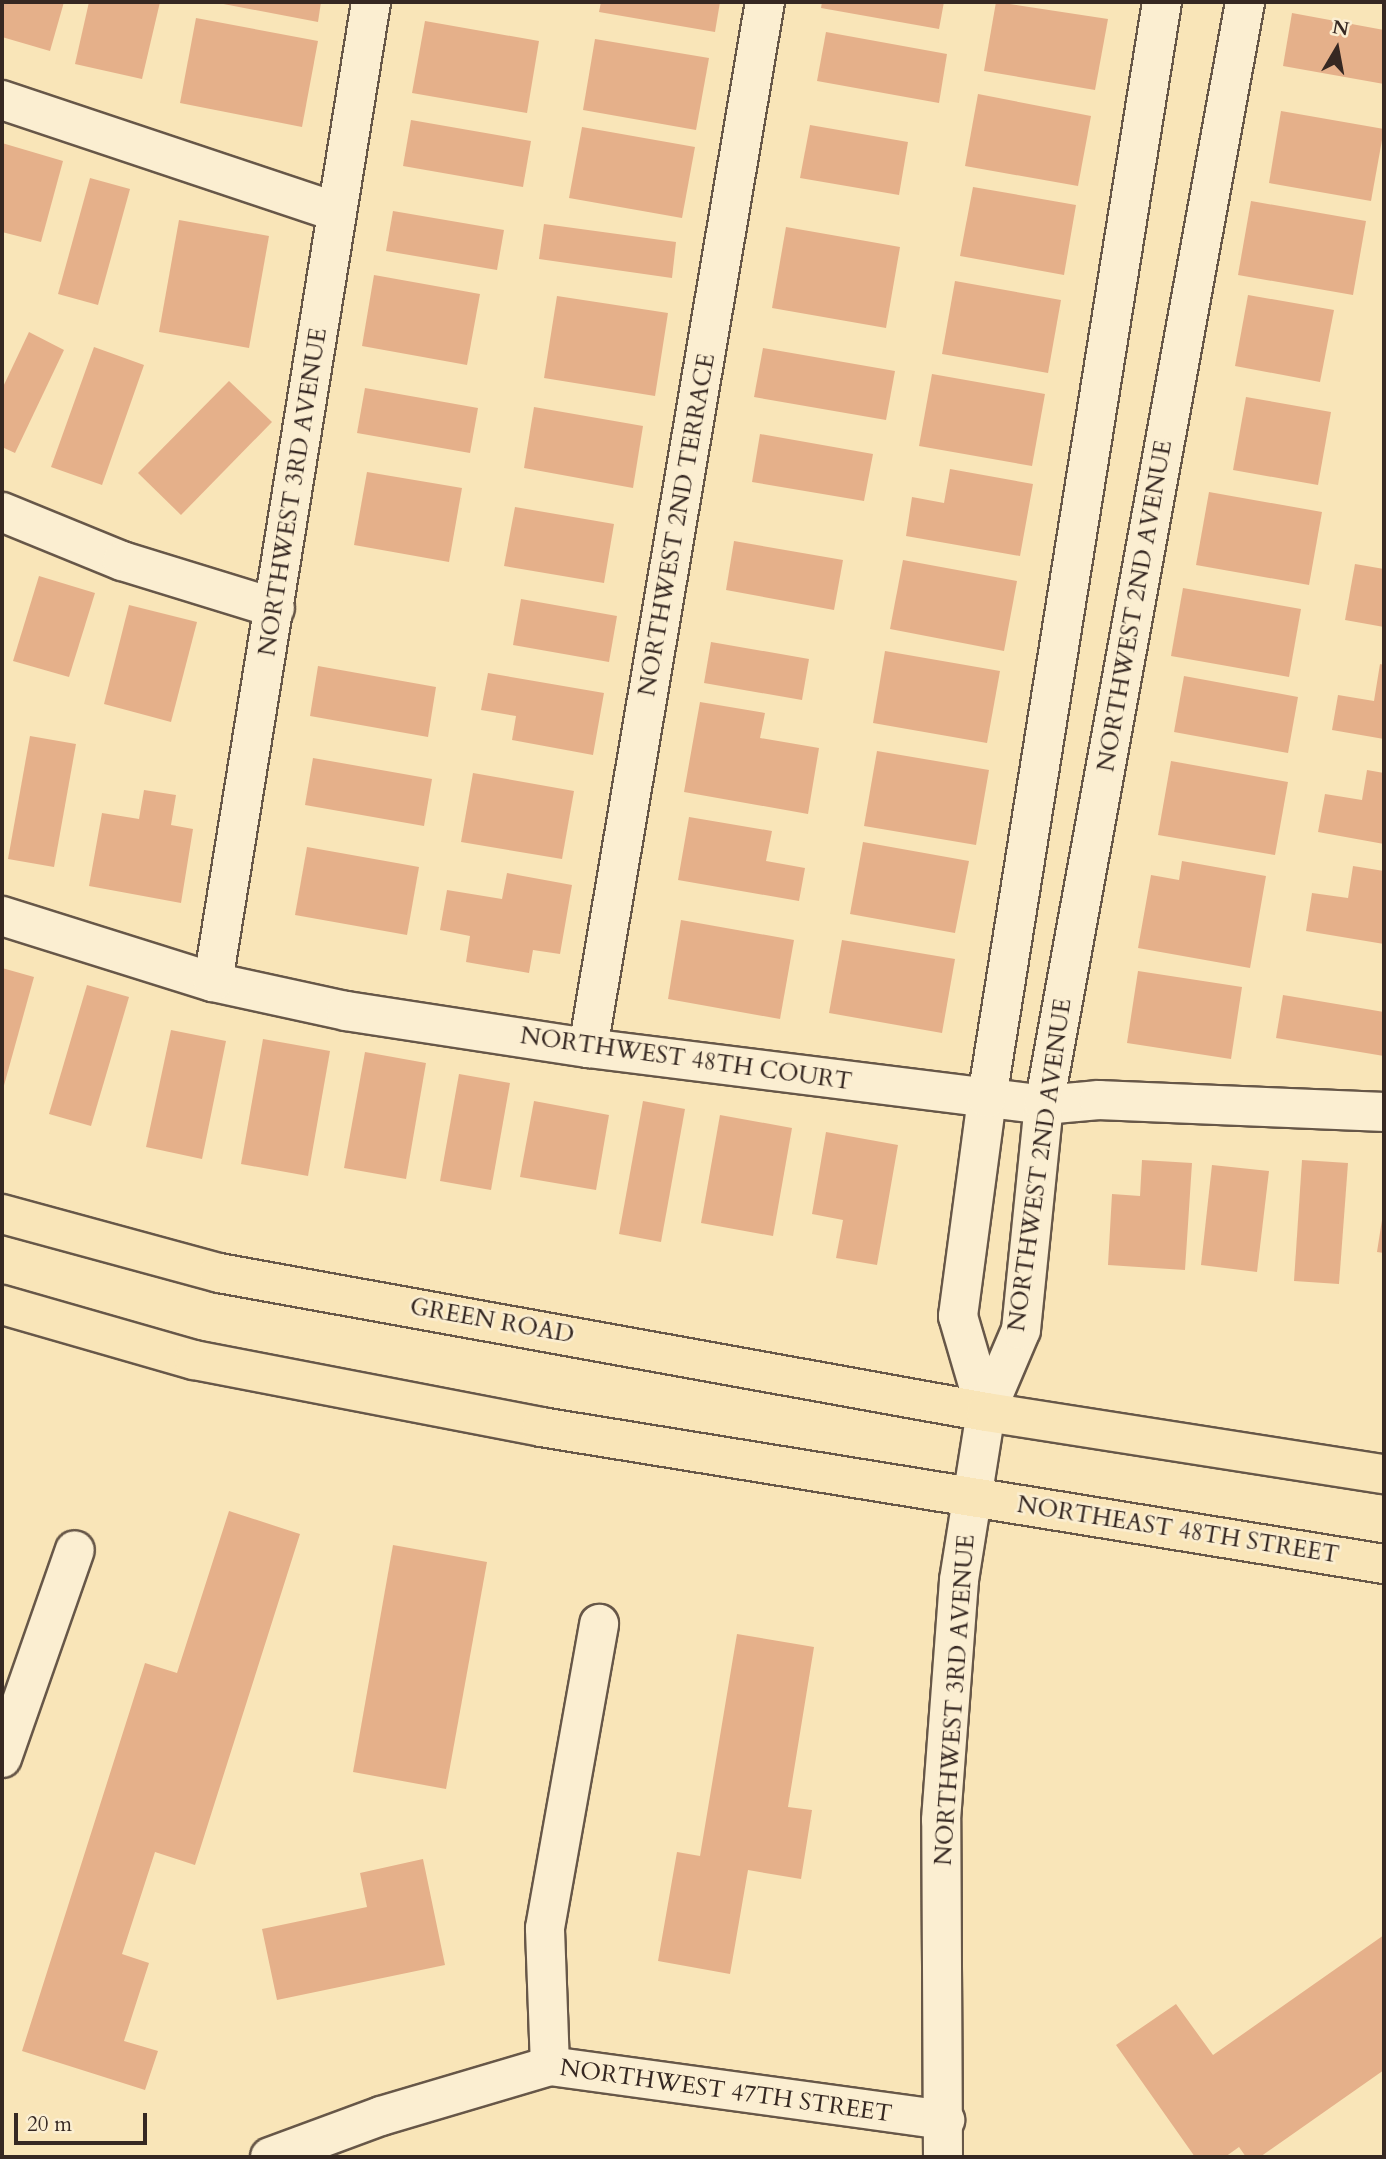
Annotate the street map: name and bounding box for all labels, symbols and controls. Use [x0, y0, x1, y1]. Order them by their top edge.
north arrow [1302, 14, 1372, 84]
text: N [1330, 14, 1351, 43]
street label: NORTHWEST 3RD AVENUE [253, 326, 333, 658]
street label: NORTHWEST 2ND TERRACE [633, 351, 721, 699]
street label: NORTHWEST 2ND AVENUE [1092, 438, 1178, 774]
street label: NORTHWEST 2ND AVENUE [1002, 997, 1078, 1333]
street label: NORTHWEST 48TH COURT [518, 1021, 854, 1097]
street label: GREEN ROAD [408, 1292, 576, 1350]
street label: NORTHEAST 48TH STREET [1015, 1490, 1341, 1570]
street label: NORTHWEST 3RD AVENUE [929, 1533, 981, 1867]
street label: NORTHWEST 47TH STREET [558, 2053, 894, 2129]
scale bar [18, 2100, 150, 2144]
text: 20 m [27, 2110, 72, 2139]

